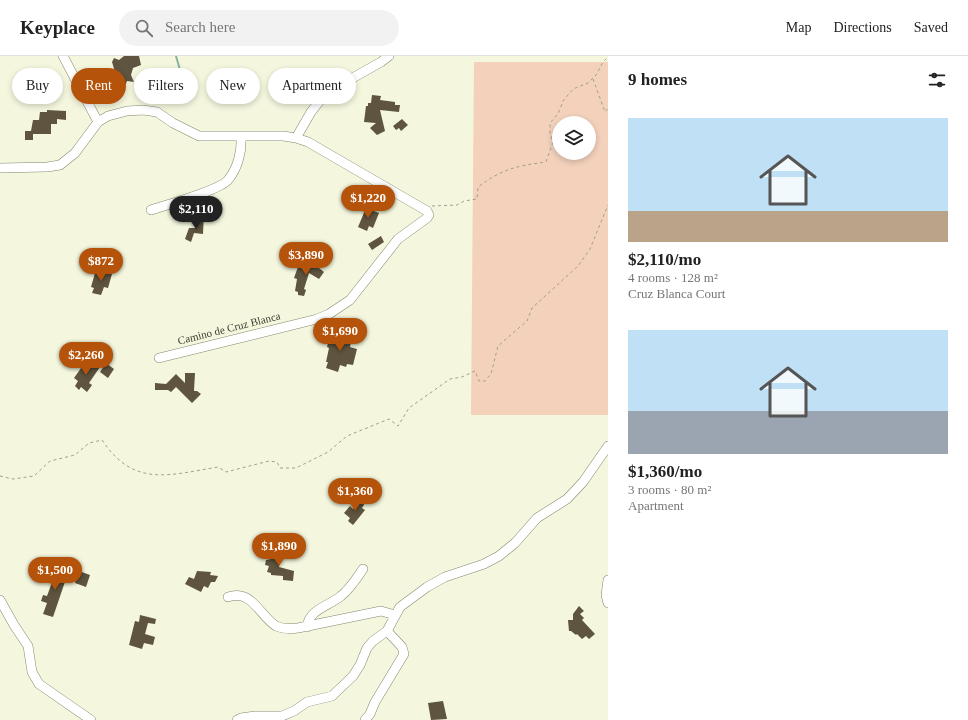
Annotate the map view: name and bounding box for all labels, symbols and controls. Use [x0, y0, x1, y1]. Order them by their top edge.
search box [119, 10, 399, 46]
text: Keyplace [20, 17, 95, 38]
icon: search [133, 17, 155, 39]
text: Search here [165, 19, 235, 35]
text: Map [786, 20, 811, 35]
text: Directions [833, 20, 892, 35]
text: Saved [914, 20, 948, 35]
chip: Buy [12, 68, 63, 104]
chip: Rent [71, 68, 126, 104]
chip: Filters [134, 68, 198, 104]
chip: New [206, 68, 260, 104]
chip: Apartment [268, 68, 356, 104]
icon: filters [926, 69, 948, 91]
text: 9 homes [628, 70, 687, 89]
map controls [552, 116, 596, 160]
button: layers [552, 116, 596, 160]
icon: home [752, 144, 824, 216]
pin: $1,220 [335, 185, 401, 219]
text: $1,220 [350, 190, 386, 205]
pin: $2,110 [163, 196, 229, 230]
text: $2,110 [178, 201, 214, 216]
pin: $3,890 [273, 242, 339, 276]
text: $3,890 [288, 247, 324, 262]
pin: $872 [77, 248, 125, 282]
text: $2,110/mo [628, 250, 701, 269]
text: $872 [88, 253, 114, 268]
text: 4 rooms · 128 m² [628, 270, 718, 285]
text: Cruz Blanca Court [628, 286, 725, 301]
street label: Camino de Cruz Blanca [176, 309, 282, 347]
pin: $1,690 [307, 318, 373, 352]
text: $1,690 [322, 323, 358, 338]
pin: $2,260 [53, 342, 119, 376]
text: $2,260 [68, 347, 104, 362]
icon: home [752, 356, 824, 428]
text: $1,360/mo [628, 462, 702, 481]
pin: $1,360 [322, 478, 388, 512]
text: 3 rooms · 80 m² [628, 482, 711, 497]
text: $1,360 [337, 483, 373, 498]
text: Apartment [628, 498, 684, 513]
pin: $1,890 [246, 533, 312, 567]
text: $1,890 [261, 538, 297, 553]
pin: $1,500 [22, 557, 88, 591]
text: $1,500 [37, 562, 73, 577]

